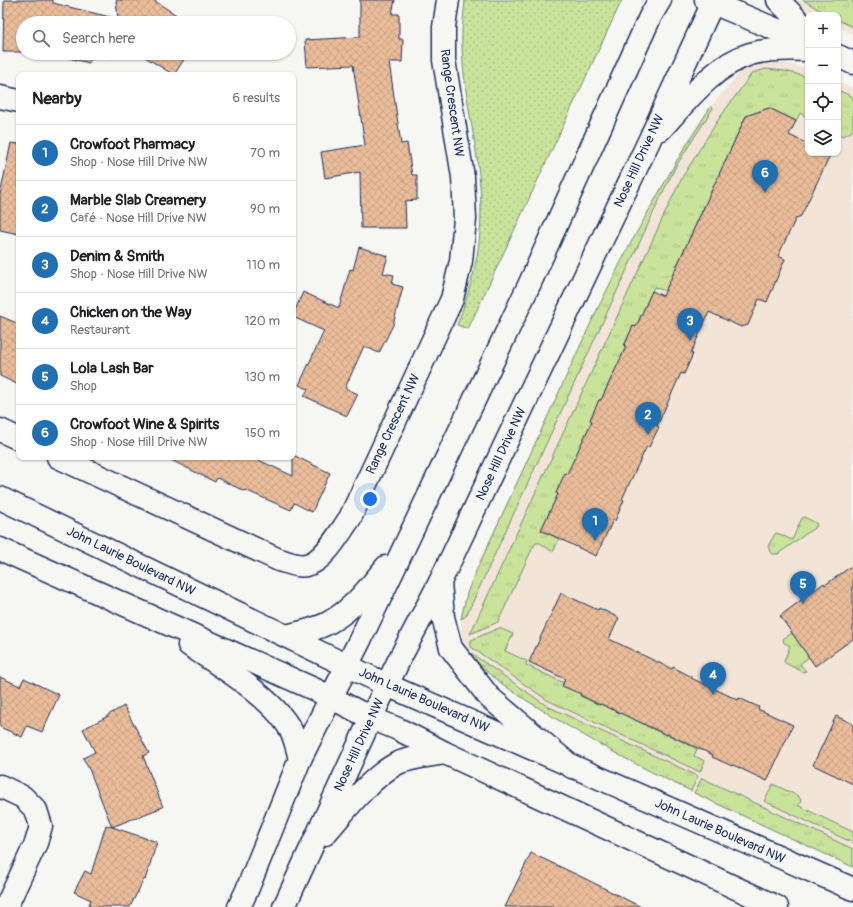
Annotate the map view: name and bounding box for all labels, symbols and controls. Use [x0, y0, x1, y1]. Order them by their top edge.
map controls [805, 12, 841, 156]
button: + [805, 12, 841, 48]
search box [16, 16, 296, 60]
icon: search [30, 27, 52, 49]
text: Search here [62, 29, 135, 48]
street label: Range Crescent NW [437, 48, 467, 158]
button: − [805, 48, 841, 84]
button: locate [805, 84, 841, 120]
text: Nearby [32, 88, 81, 109]
text: 6 results [233, 90, 280, 106]
street label: Nose Hill Drive NW [610, 112, 668, 210]
button: layers [805, 120, 841, 156]
text: Crowfoot Pharmacy [70, 135, 195, 154]
text: 1 [42, 145, 48, 161]
text: 70 m [250, 145, 280, 161]
text: Shop · Nose Hill Drive NW [70, 154, 208, 170]
pin: 6 [752, 160, 778, 193]
text: Marble Slab Creamery [70, 191, 206, 210]
text: 2 [41, 201, 49, 217]
text: 90 m [250, 201, 280, 217]
text: Café · Nose Hill Drive NW [70, 210, 207, 226]
text: Denim & Smith [70, 247, 164, 266]
text: 3 [41, 257, 49, 273]
text: 110 m [247, 257, 280, 273]
text: Shop · Nose Hill Drive NW [70, 266, 208, 282]
text: Chicken on the Way [70, 303, 191, 322]
pin: 3 [677, 308, 703, 341]
text: 4 [41, 313, 49, 329]
text: 120 m [244, 313, 280, 329]
text: Restaurant [70, 322, 130, 338]
text: Lola Lash Bar [70, 359, 154, 378]
text: 5 [41, 369, 49, 385]
text: 130 m [244, 369, 280, 385]
street label: Range Crescent NW [363, 371, 423, 477]
text: Shop [70, 378, 97, 394]
pin: 2 [635, 402, 661, 435]
street label: Nose Hill Drive NW [472, 405, 530, 503]
text: Crowfoot Wine & Spirits [70, 415, 219, 434]
text: 6 [41, 425, 49, 441]
text: 150 m [245, 425, 280, 441]
text: Shop · Nose Hill Drive NW [70, 434, 208, 450]
your location [360, 489, 380, 509]
pin: 1 [582, 508, 608, 541]
street label: John Laurie Boulevard NW [64, 523, 198, 599]
pin: 5 [790, 571, 816, 604]
pin: 4 [700, 662, 726, 695]
street label: John Laurie Boulevard NW [356, 664, 492, 736]
street label: Nose Hill Drive NW [330, 696, 388, 794]
street label: John Laurie Boulevard NW [652, 795, 788, 867]

